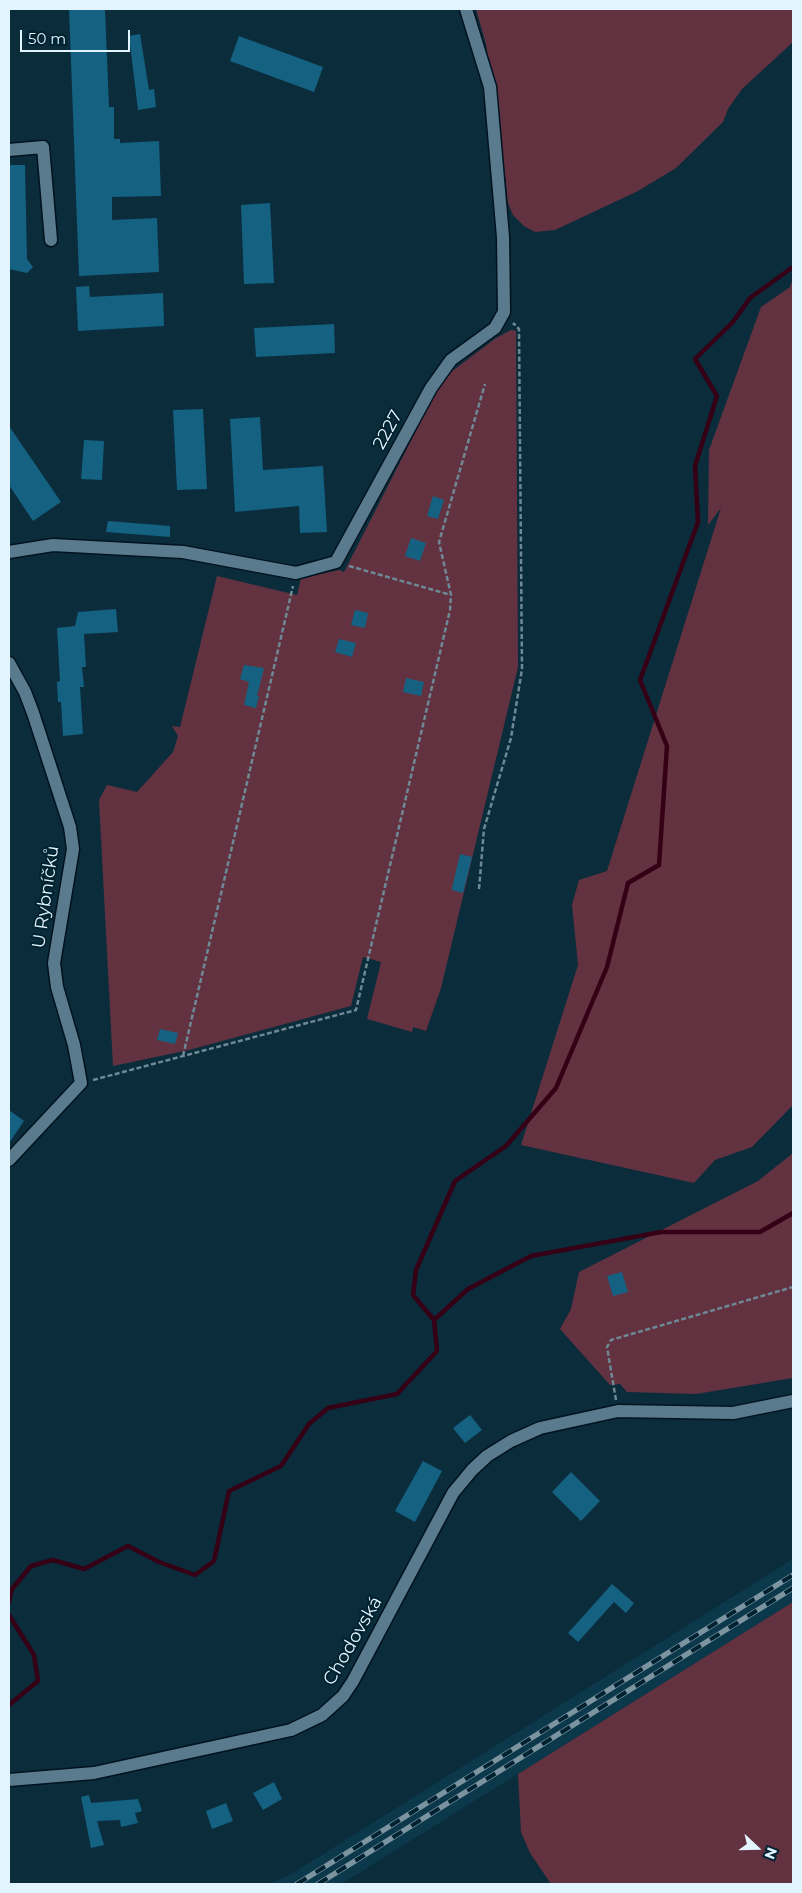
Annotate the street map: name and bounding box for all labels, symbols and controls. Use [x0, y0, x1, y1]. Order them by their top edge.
scale bar [22, 20, 132, 52]
text: 50 m [28, 29, 66, 48]
street label: 2227 [369, 407, 407, 453]
street label: U Rybníčků [28, 844, 64, 950]
street label: Chodovská [319, 1593, 387, 1689]
north arrow [732, 1823, 782, 1873]
text: N [761, 1845, 781, 1862]

